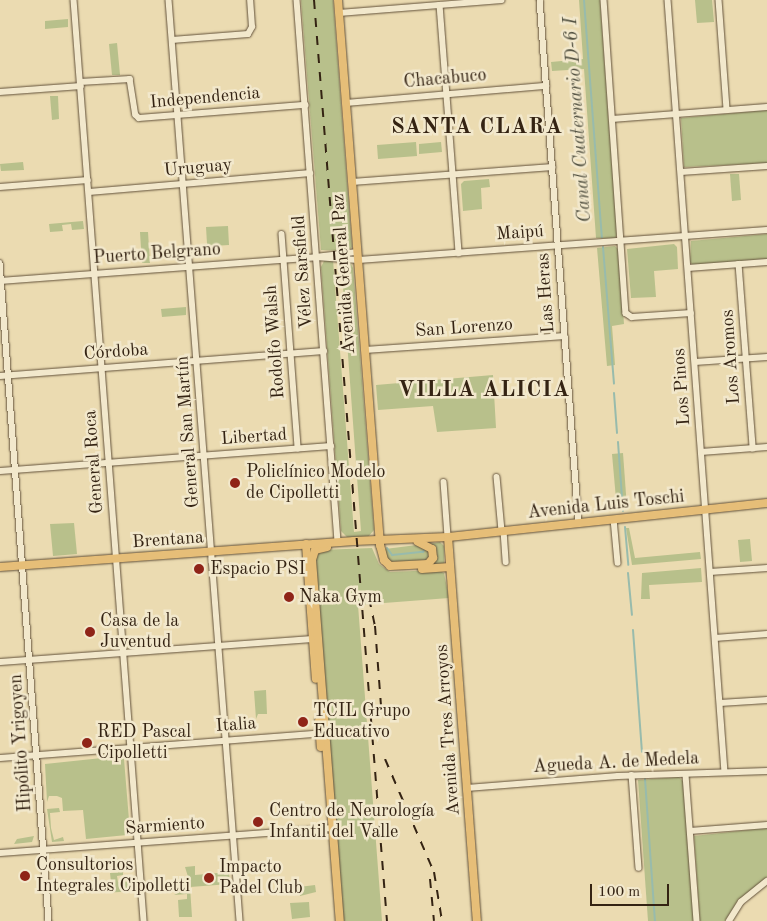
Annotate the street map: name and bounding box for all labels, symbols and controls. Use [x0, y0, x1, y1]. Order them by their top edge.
water label: Canal Cuaternario D-6 I [560, 17, 598, 223]
street label: Chacabuco [403, 65, 487, 93]
street label: Independencia [149, 82, 261, 114]
district label: SANTA CLARA [390, 115, 564, 141]
street label: Uruguay [163, 154, 233, 182]
street label: Avenida General Paz [328, 193, 360, 355]
street label: Vélez Sarsfield [288, 214, 318, 330]
street label: Maipú [495, 221, 545, 245]
street label: Puerto Belgrano [92, 239, 222, 269]
street label: Las Heras [532, 252, 560, 334]
street label: Rodolfo Walsh [260, 284, 290, 400]
street label: Los Aromos [717, 309, 745, 405]
street label: San Lorenzo [414, 314, 514, 342]
street label: Córdoba [83, 339, 149, 365]
street label: Los Pinos [669, 348, 695, 426]
street label: General San Martín [172, 355, 204, 509]
district label: VILLA ALICIA [396, 378, 572, 404]
street label: General Roca [80, 409, 108, 515]
street label: Libertad [220, 424, 288, 450]
place label: Policlínico Modelo de Cipolletti [246, 462, 385, 504]
marker: Policlínico Modelo de Cipolletti [228, 476, 242, 490]
street label: Avenida Luis Toschi [526, 486, 686, 524]
street label: Brentana [132, 527, 204, 553]
place label: Espacio PSI [210, 558, 306, 580]
marker: Espacio PSI [192, 562, 206, 576]
place label: Naka Gym [299, 586, 382, 608]
marker: Naka Gym [283, 591, 295, 603]
place label: Casa de la Juventud [100, 611, 179, 654]
marker: Casa de la Juventud [84, 626, 96, 638]
street label: Avenida Tres Arroyos [431, 644, 465, 816]
street label: Hipólito Yrigoyen [5, 673, 37, 813]
place label: TCIL Grupo Educativo [313, 701, 410, 744]
street label: Italia [215, 713, 257, 737]
marker: TCIL Grupo Educativo [297, 716, 309, 728]
place label: RED Pascal Cipolletti [97, 722, 191, 764]
marker: RED Pascal Cipolletti [81, 737, 93, 749]
street label: Agueda A. de Medela [533, 748, 699, 778]
place label: Centro de Neurología Infantil del Valle [269, 801, 435, 844]
street label: Sarmiento [124, 812, 206, 840]
marker: Centro de Neurología Infantil del Valle [251, 815, 265, 829]
place label: Consultorios Integrales Cipolletti [36, 855, 190, 898]
place label: Impacto Padel Club [219, 857, 303, 900]
marker: Consultorios Integrales Cipolletti [18, 869, 32, 883]
marker: Impacto Padel Club [203, 872, 215, 884]
scale bar [592, 874, 671, 906]
text: 100 m [598, 885, 640, 900]

